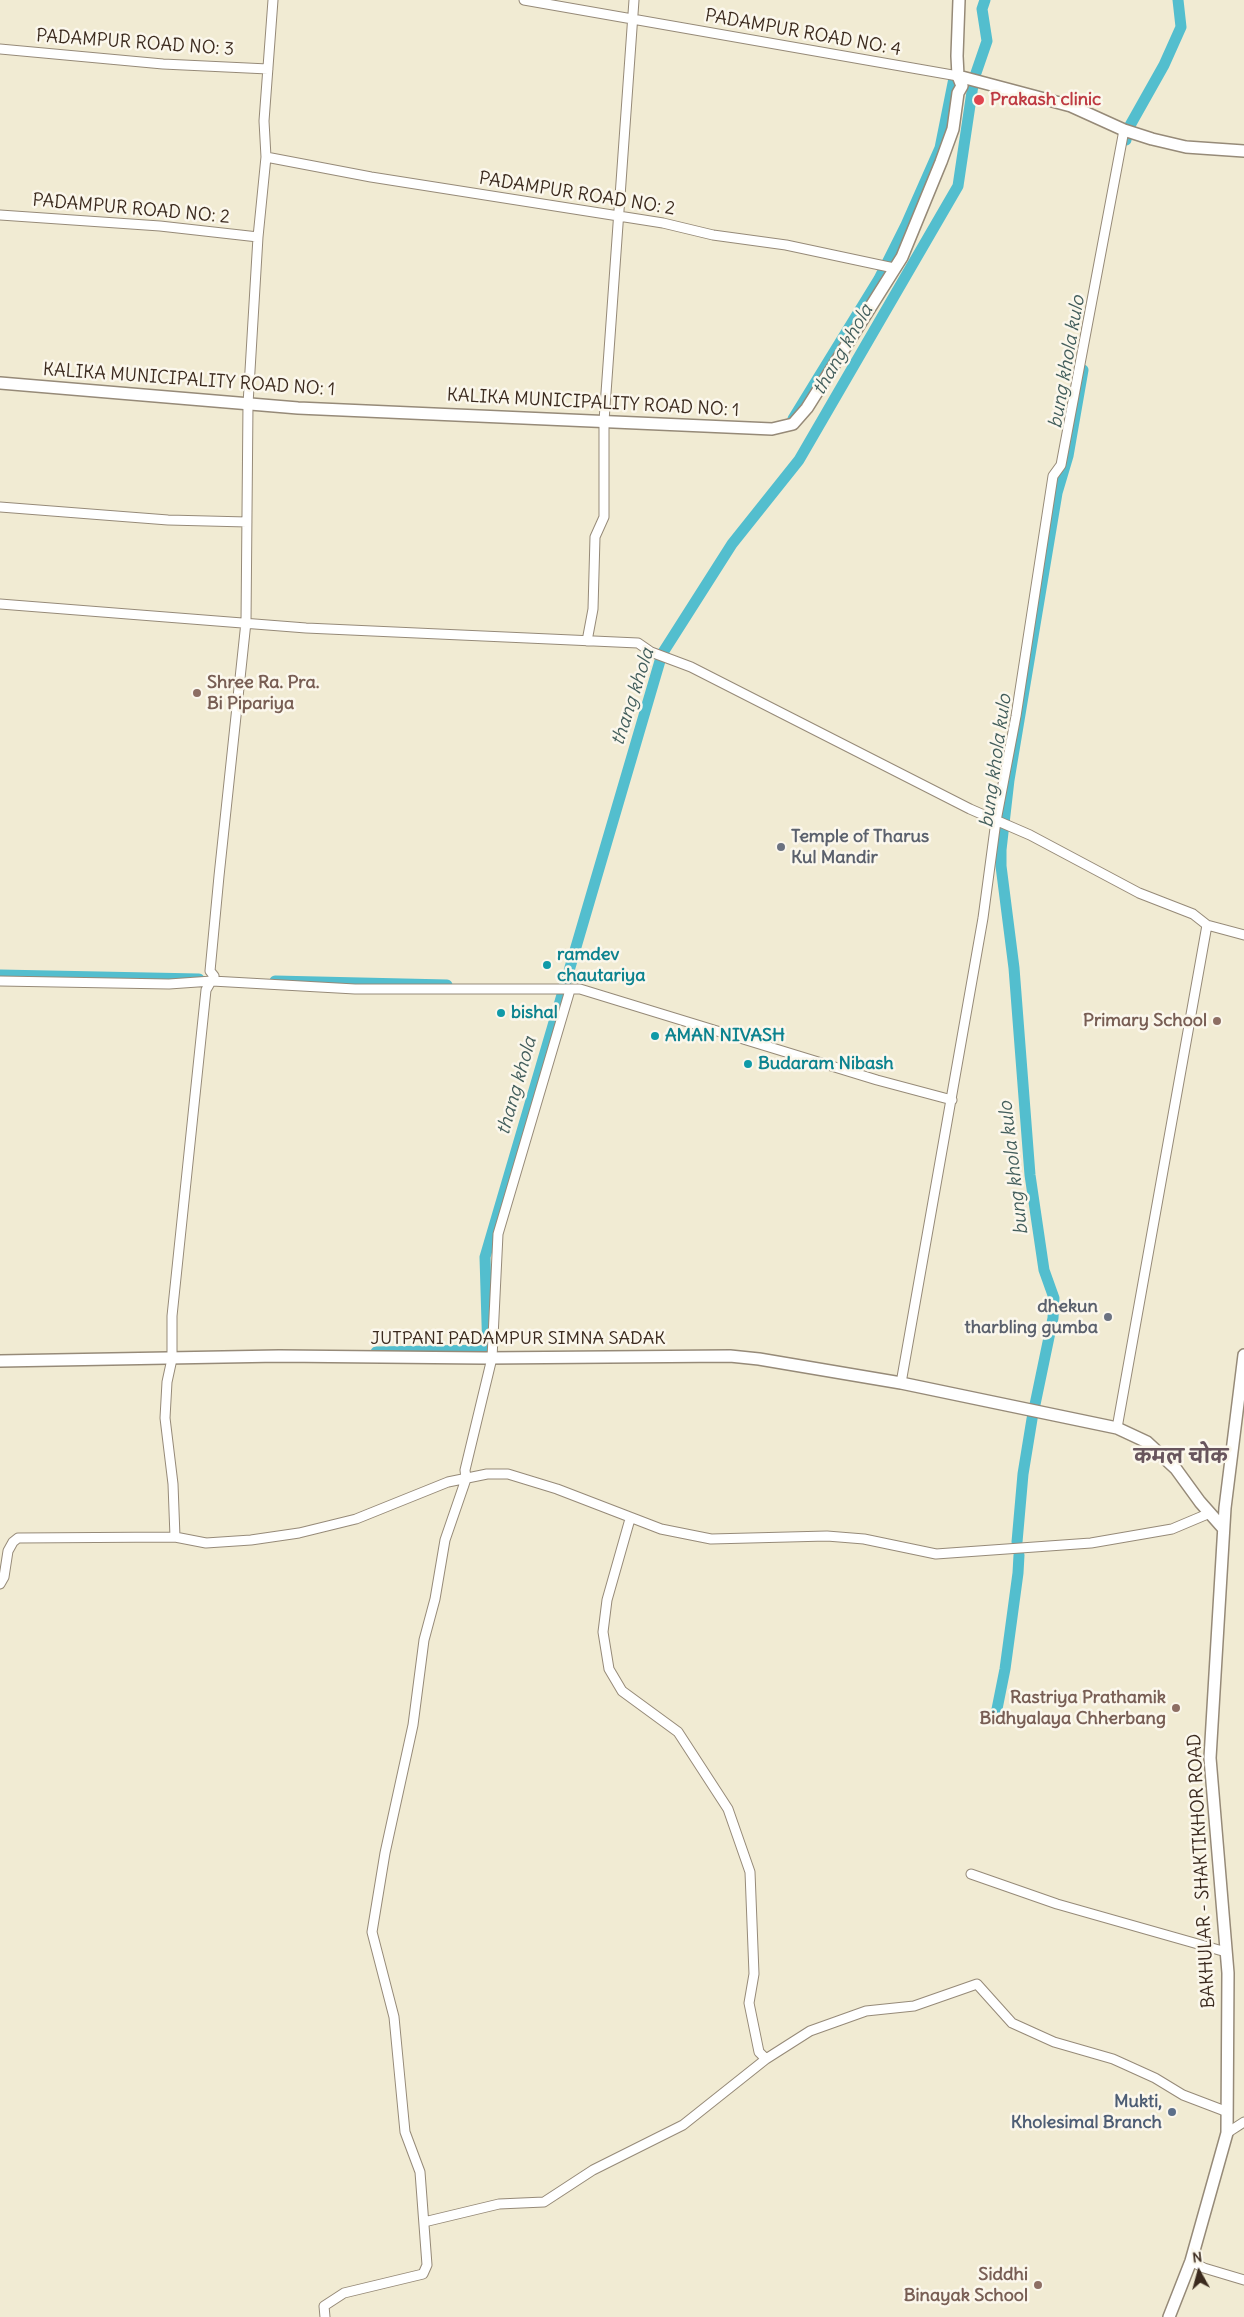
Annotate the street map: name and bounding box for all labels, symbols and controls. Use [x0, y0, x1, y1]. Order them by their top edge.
street label: PADAMPUR ROAD NO: 4 [703, 5, 903, 61]
street label: PADAMPUR ROAD NO: 3 [35, 25, 235, 61]
place label: Prakash clinic [990, 89, 1101, 111]
marker: Prakash clinic [972, 93, 986, 107]
street label: PADAMPUR ROAD NO: 2 [477, 168, 677, 220]
street label: PADAMPUR ROAD NO: 2 [31, 190, 231, 228]
water label: bung khola kulo [1044, 294, 1090, 430]
water label: thang khola [808, 301, 878, 399]
street label: KALIKA MUNICIPALITY ROAD NO: 1 [42, 359, 336, 401]
street label: KALIKA MUNICIPALITY ROAD NO: 1 [446, 385, 740, 421]
water label: thang khola [607, 646, 659, 748]
place label: Shree Ra. Pra. Bi Pipariya [207, 672, 319, 714]
marker: Shree Ra. Pra. Bi Pipariya [191, 687, 203, 699]
water label: bung khola kulo [975, 693, 1017, 829]
place label: Temple of Tharus Kul Mandir [791, 826, 929, 869]
marker: Temple of Tharus Kul Mandir [775, 841, 787, 853]
place label: ramdev chautariya [557, 944, 645, 986]
marker: ramdev chautariya [541, 959, 553, 971]
place label: bishal [511, 1002, 558, 1024]
marker: bishal [495, 1007, 507, 1019]
place label: Primary School [1083, 1010, 1207, 1032]
marker: Primary School [1211, 1015, 1223, 1027]
place label: AMAN NIVASH [665, 1025, 785, 1047]
marker: AMAN NIVASH [649, 1030, 661, 1042]
water label: thang khola [492, 1034, 542, 1138]
place label: Budaram Nibash [758, 1053, 894, 1075]
marker: Budaram Nibash [742, 1058, 754, 1070]
water label: bung khola kulo [994, 1100, 1034, 1236]
place label: dhekun tharbling gumba [965, 1296, 1098, 1338]
marker: dhekun tharbling gumba [1102, 1311, 1114, 1323]
street label: JUTPANI PADAMPUR SIMNA SADAK [371, 1328, 665, 1350]
district label: कमल चोक [1134, 1447, 1228, 1469]
place label: Rastriya Prathamik Bidhyalaya Chherbang [979, 1687, 1166, 1730]
marker: Rastriya Prathamik Bidhyalaya Chherbang [1170, 1702, 1182, 1714]
street label: BAKHULAR - SHAKTIKHOR ROAD [1184, 1733, 1220, 2009]
place label: Mukti, Kholesimal Branch [1011, 2091, 1162, 2134]
marker: Mukti, Kholesimal Branch [1166, 2106, 1178, 2118]
north arrow [1174, 2247, 1224, 2297]
text: N [1191, 2248, 1203, 2267]
place label: Siddhi Binayak School [904, 2264, 1028, 2306]
marker: Siddhi Binayak School [1032, 2279, 1044, 2291]

